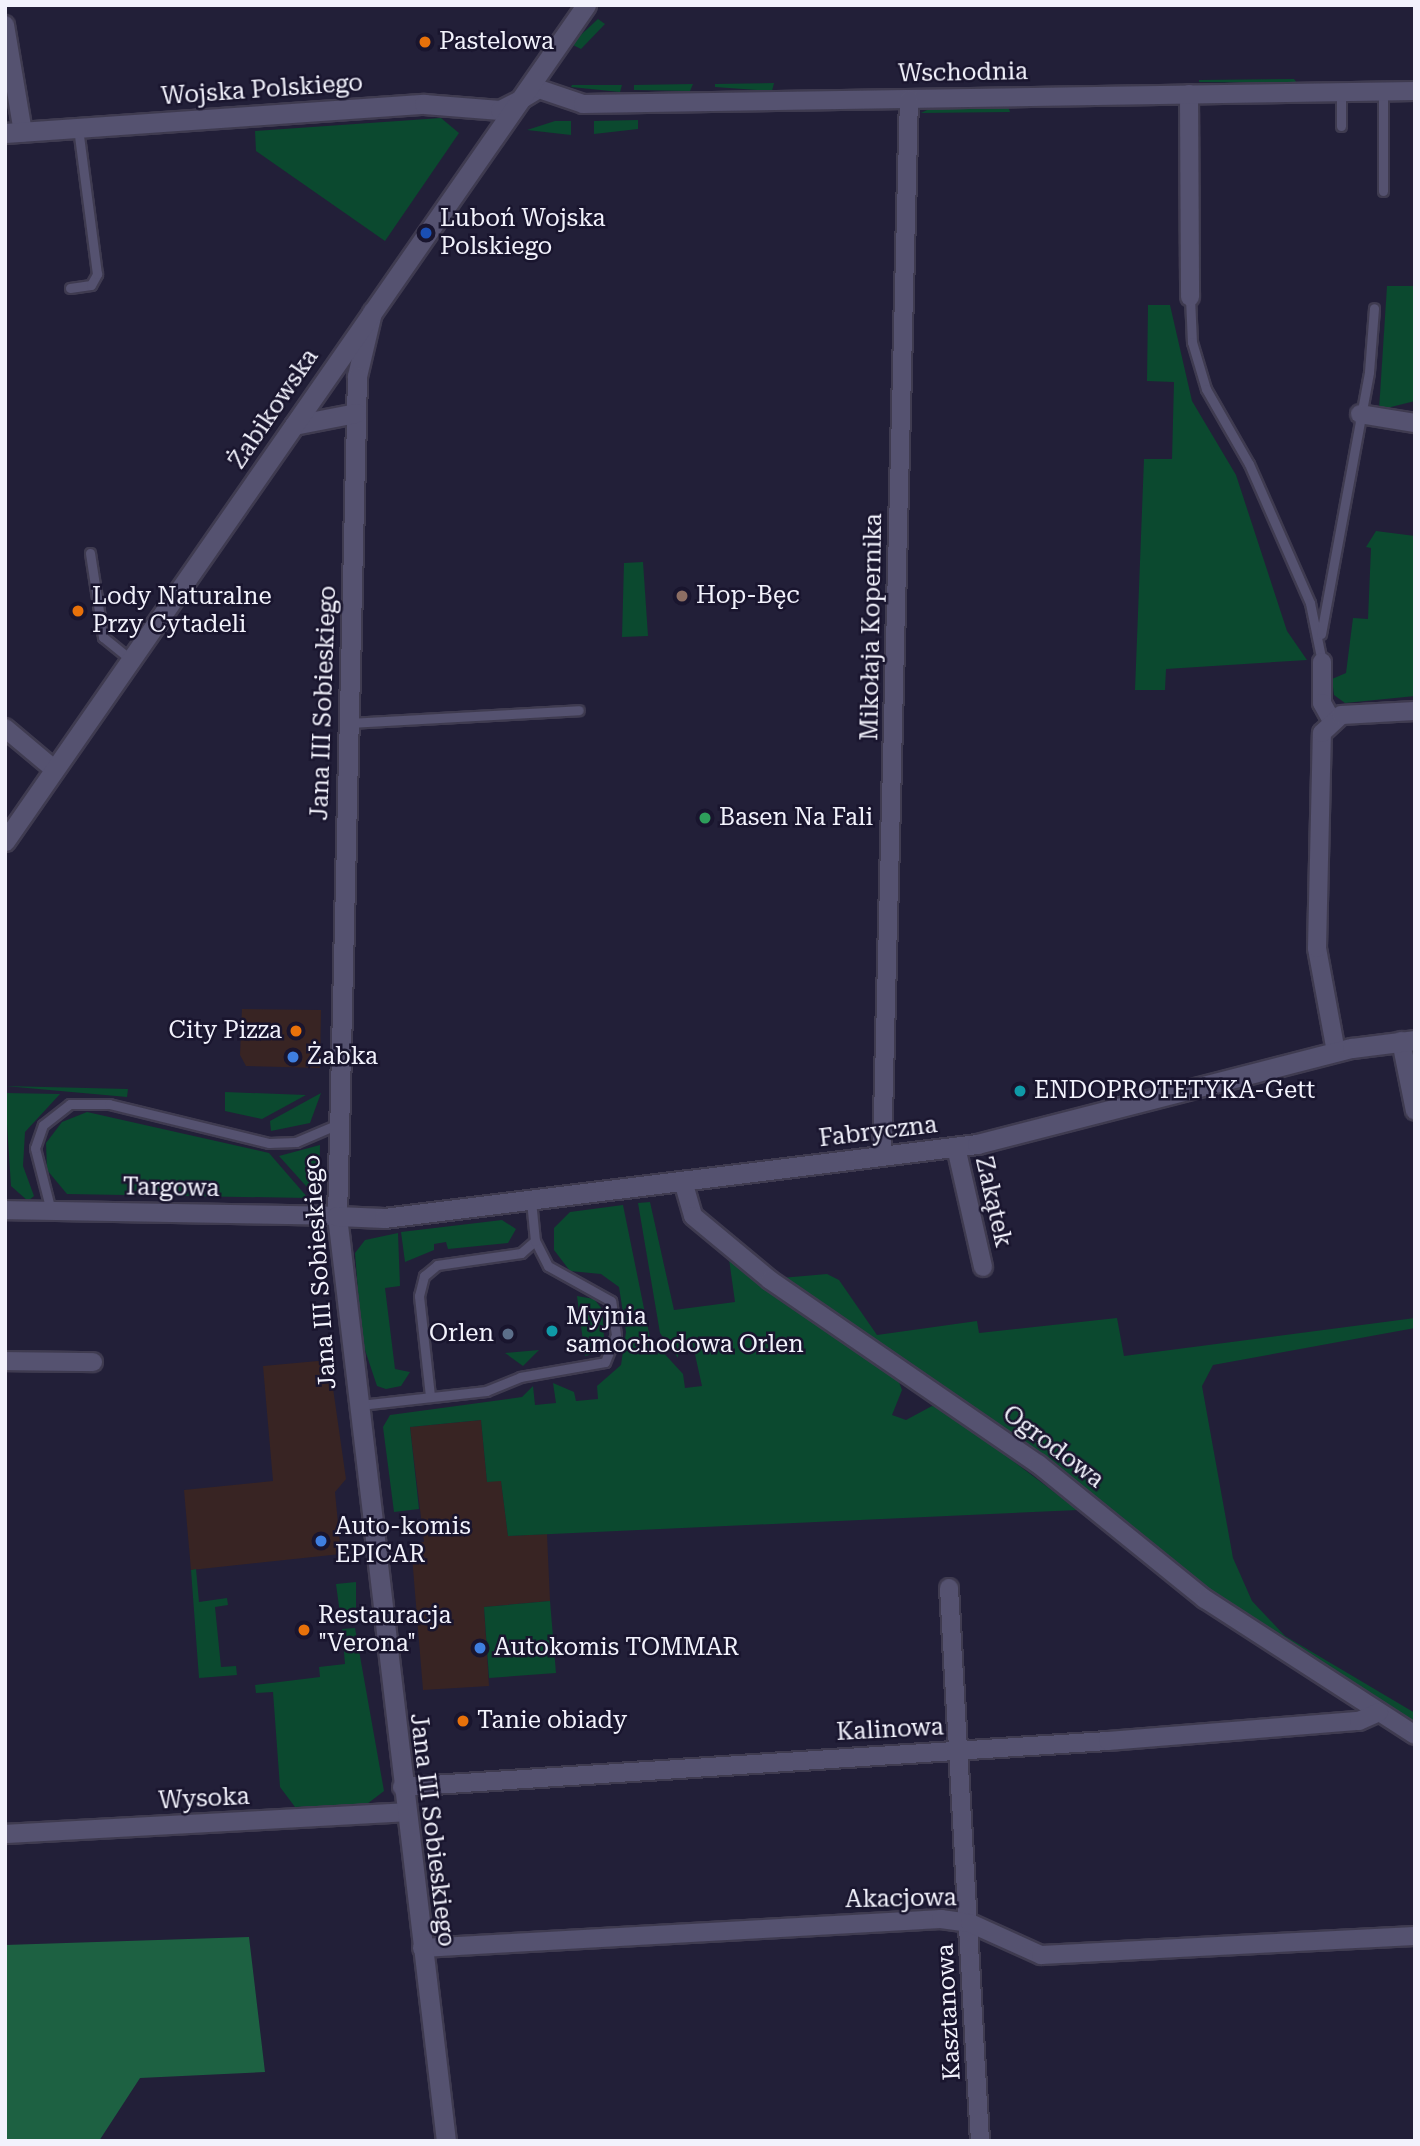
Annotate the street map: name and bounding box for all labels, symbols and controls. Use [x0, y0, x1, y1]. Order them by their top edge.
place label: Pastelowa [439, 28, 554, 56]
marker: Pastelowa [417, 34, 433, 50]
street label: Wschodnia [898, 57, 1028, 89]
street label: Wojska Polskiego [160, 69, 364, 111]
place label: Luboń Wojska Polskiego [440, 205, 606, 261]
marker: Luboń Wojska Polskiego [418, 225, 434, 241]
street label: Żabikowska [223, 344, 325, 474]
street label: Mikołaja Kopernika [856, 513, 888, 741]
place label: Hop-Bęc [696, 582, 800, 610]
place label: Lody Naturalne Przy Cytadeli [92, 583, 272, 639]
street label: Jana III Sobieskiego [306, 585, 342, 821]
marker: Hop-Bęc [674, 588, 690, 604]
marker: Lody Naturalne Przy Cytadeli [70, 603, 86, 619]
place label: Basen Na Fali [719, 804, 873, 832]
marker: Basen Na Fali [697, 810, 713, 826]
place label: City Pizza [169, 1017, 282, 1045]
marker: City Pizza [288, 1023, 304, 1039]
place label: Żabka [307, 1043, 378, 1071]
marker: Żabka [285, 1049, 301, 1065]
place label: ENDOPROTETYKA-Gett [1034, 1077, 1315, 1105]
marker: ENDOPROTETYKA-Gett [1012, 1083, 1028, 1099]
street label: Fabryczna [817, 1110, 939, 1154]
street label: Jana III Sobieskiego [297, 1154, 343, 1390]
street label: Zakątek [969, 1154, 1017, 1250]
street label: Targowa [122, 1173, 220, 1203]
place label: Myjnia samochodowa Orlen [566, 1303, 804, 1359]
place label: Orlen [429, 1320, 494, 1348]
marker: Myjnia samochodowa Orlen [544, 1323, 560, 1339]
marker: Orlen [500, 1326, 516, 1342]
street label: Ogrodowa [997, 1400, 1109, 1494]
place label: Auto-komis EPICAR [335, 1513, 471, 1569]
marker: Auto-komis EPICAR [313, 1533, 329, 1549]
place label: Restauracja "Verona" [318, 1602, 451, 1658]
marker: Restauracja "Verona" [296, 1622, 312, 1638]
place label: Autokomis TOMMAR [494, 1634, 739, 1662]
marker: Autokomis TOMMAR [472, 1640, 488, 1656]
place label: Tanie obiady [477, 1707, 627, 1735]
street label: Jana III Sobieskiego [403, 1712, 461, 1948]
marker: Tanie obiady [455, 1713, 471, 1729]
street label: Kalinowa [836, 1713, 944, 1747]
street label: Wysoka [158, 1782, 250, 1816]
street label: Akacjowa [845, 1884, 957, 1914]
street label: Kasztanowa [931, 1943, 967, 2081]

